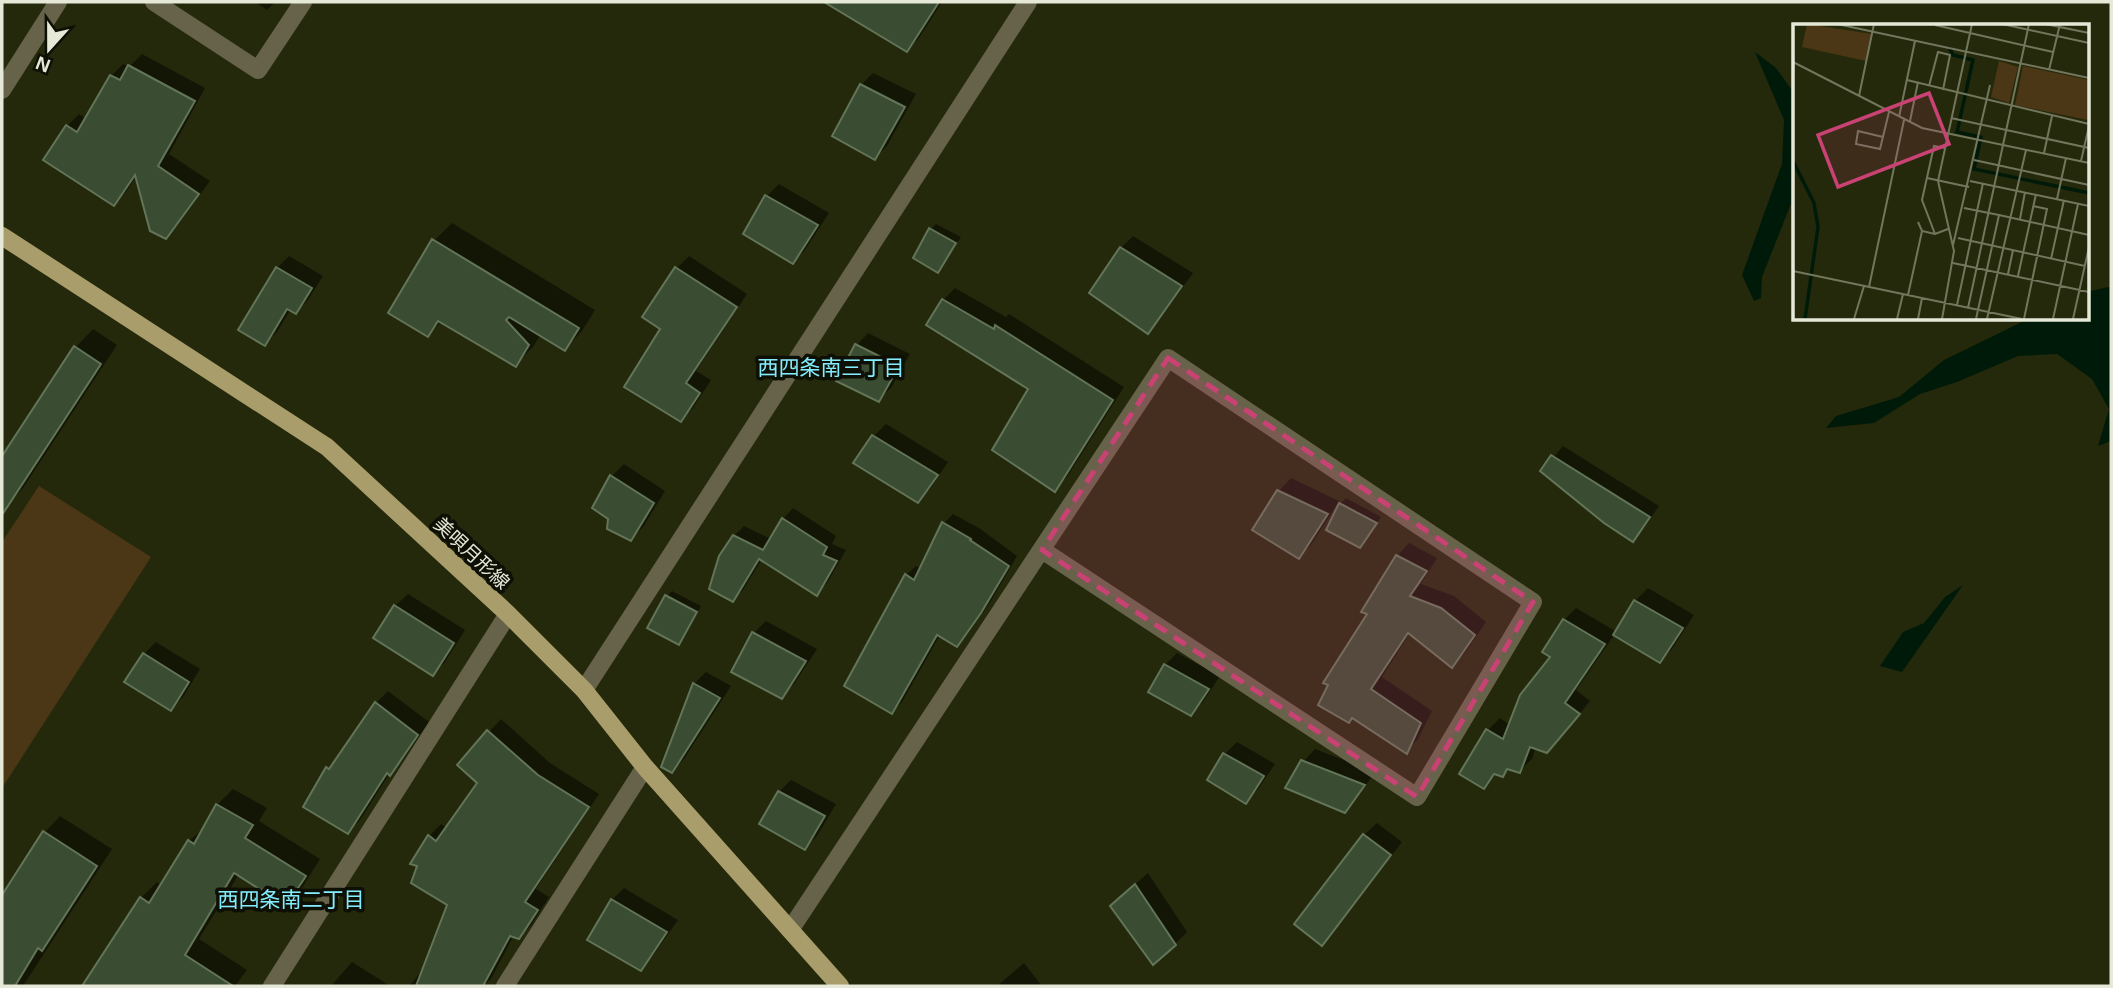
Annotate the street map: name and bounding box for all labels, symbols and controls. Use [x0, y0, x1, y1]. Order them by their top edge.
north arrow [14, 14, 84, 84]
inset map [1793, 24, 2088, 320]
text: N [33, 52, 53, 77]
district label: 西四条南三丁目 [758, 356, 905, 379]
street label: 美唄月形線 [430, 513, 514, 593]
district label: 西四条南二丁目 [218, 888, 365, 911]

